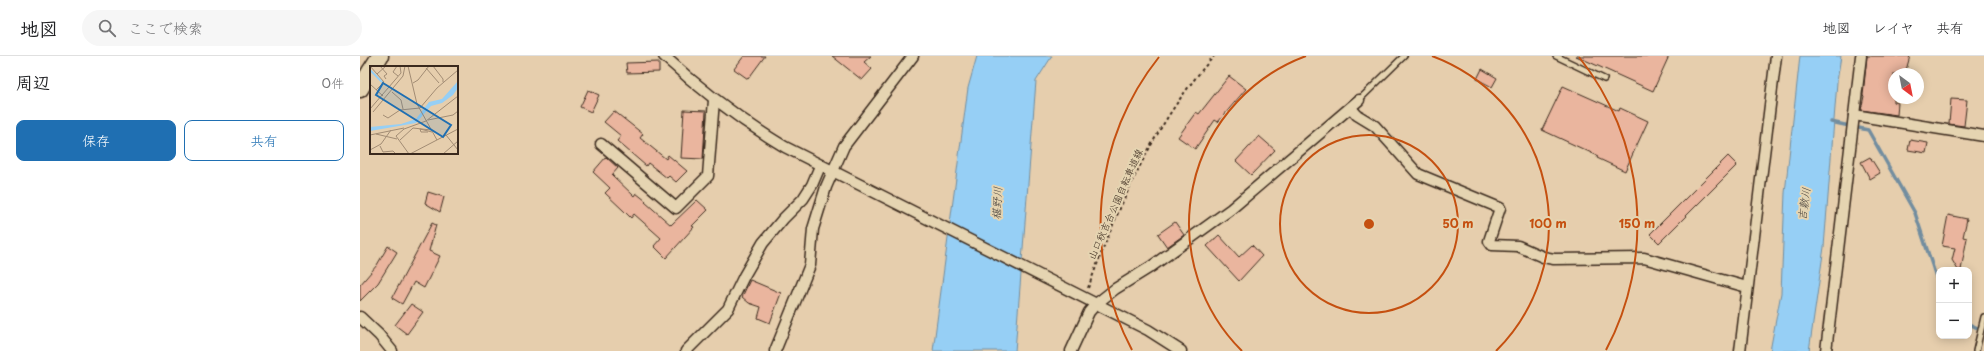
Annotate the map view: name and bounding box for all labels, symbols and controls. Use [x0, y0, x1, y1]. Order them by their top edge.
search box [82, 10, 362, 46]
text: 地図 [20, 14, 58, 42]
text: ここで検索 [128, 16, 203, 39]
icon: search [96, 17, 118, 39]
text: 地図 [1823, 17, 1851, 38]
text: レイヤ [1873, 17, 1914, 38]
text: 共有 [1936, 17, 1964, 38]
inset map [370, 66, 458, 154]
north arrow [1888, 68, 1924, 104]
text: 周辺 [16, 69, 50, 95]
text: 0件 [321, 73, 344, 92]
button: 保存 [16, 120, 176, 161]
button: 共有 [184, 120, 344, 161]
street label: 山口秋吉台公園自転車道線 [1083, 146, 1146, 262]
water label: 椹野川 [987, 186, 1006, 220]
water label: 吉敷川 [1793, 186, 1814, 221]
text: 50 m [1442, 214, 1474, 232]
text: 100 m [1529, 214, 1567, 232]
text: 150 m [1619, 214, 1655, 232]
centre of rings [1362, 217, 1376, 231]
map controls [1936, 267, 1972, 339]
button: + [1936, 267, 1972, 303]
button: − [1936, 303, 1972, 339]

